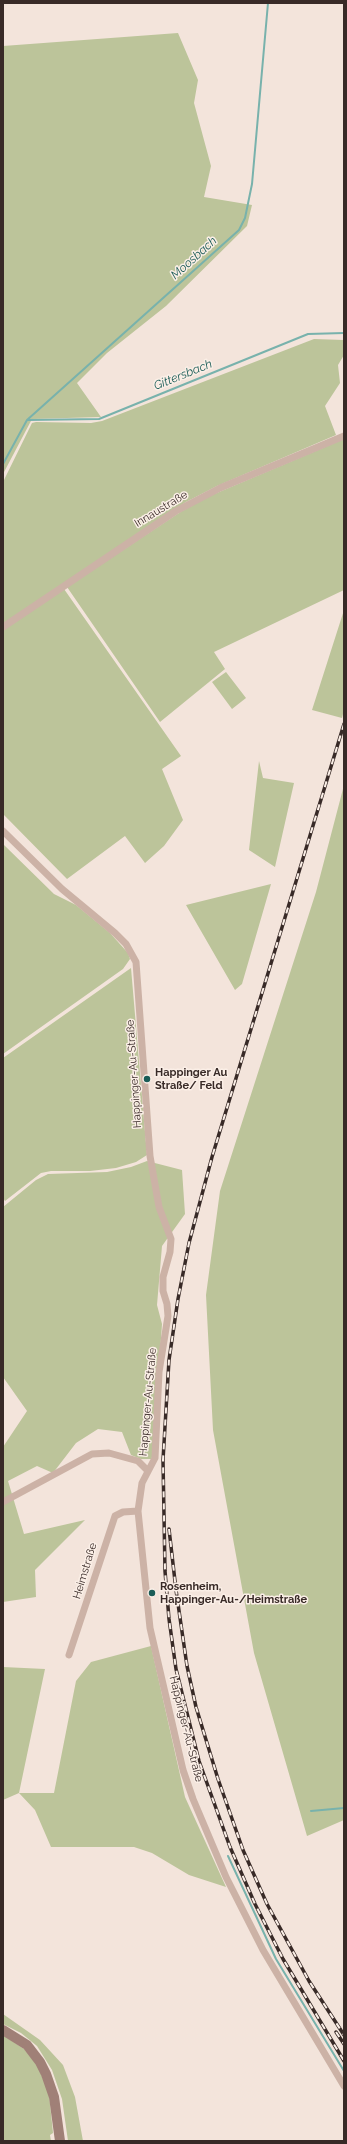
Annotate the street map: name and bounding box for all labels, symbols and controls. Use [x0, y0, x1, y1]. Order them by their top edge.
water label: Moosbach [168, 234, 220, 282]
water label: Gittersbach [152, 357, 214, 393]
street label: Innaustraße [132, 488, 190, 530]
street label: Happinger-Au-Straße [124, 1019, 144, 1129]
place label: Happinger Au Straße/ Feld [155, 1066, 227, 1092]
marker: Happinger Au Straße/ Feld [142, 1074, 152, 1084]
street label: Happinger-Au-Straße [137, 1347, 159, 1457]
street label: Heimstraße [70, 1541, 100, 1601]
place label: Rosenheim, Happinger-Au-/Heimstraße [160, 1580, 307, 1606]
marker: Rosenheim, Happinger-Au-/Heimstraße [147, 1588, 157, 1598]
street label: Happinger-Au-Straße [166, 1675, 206, 1783]

